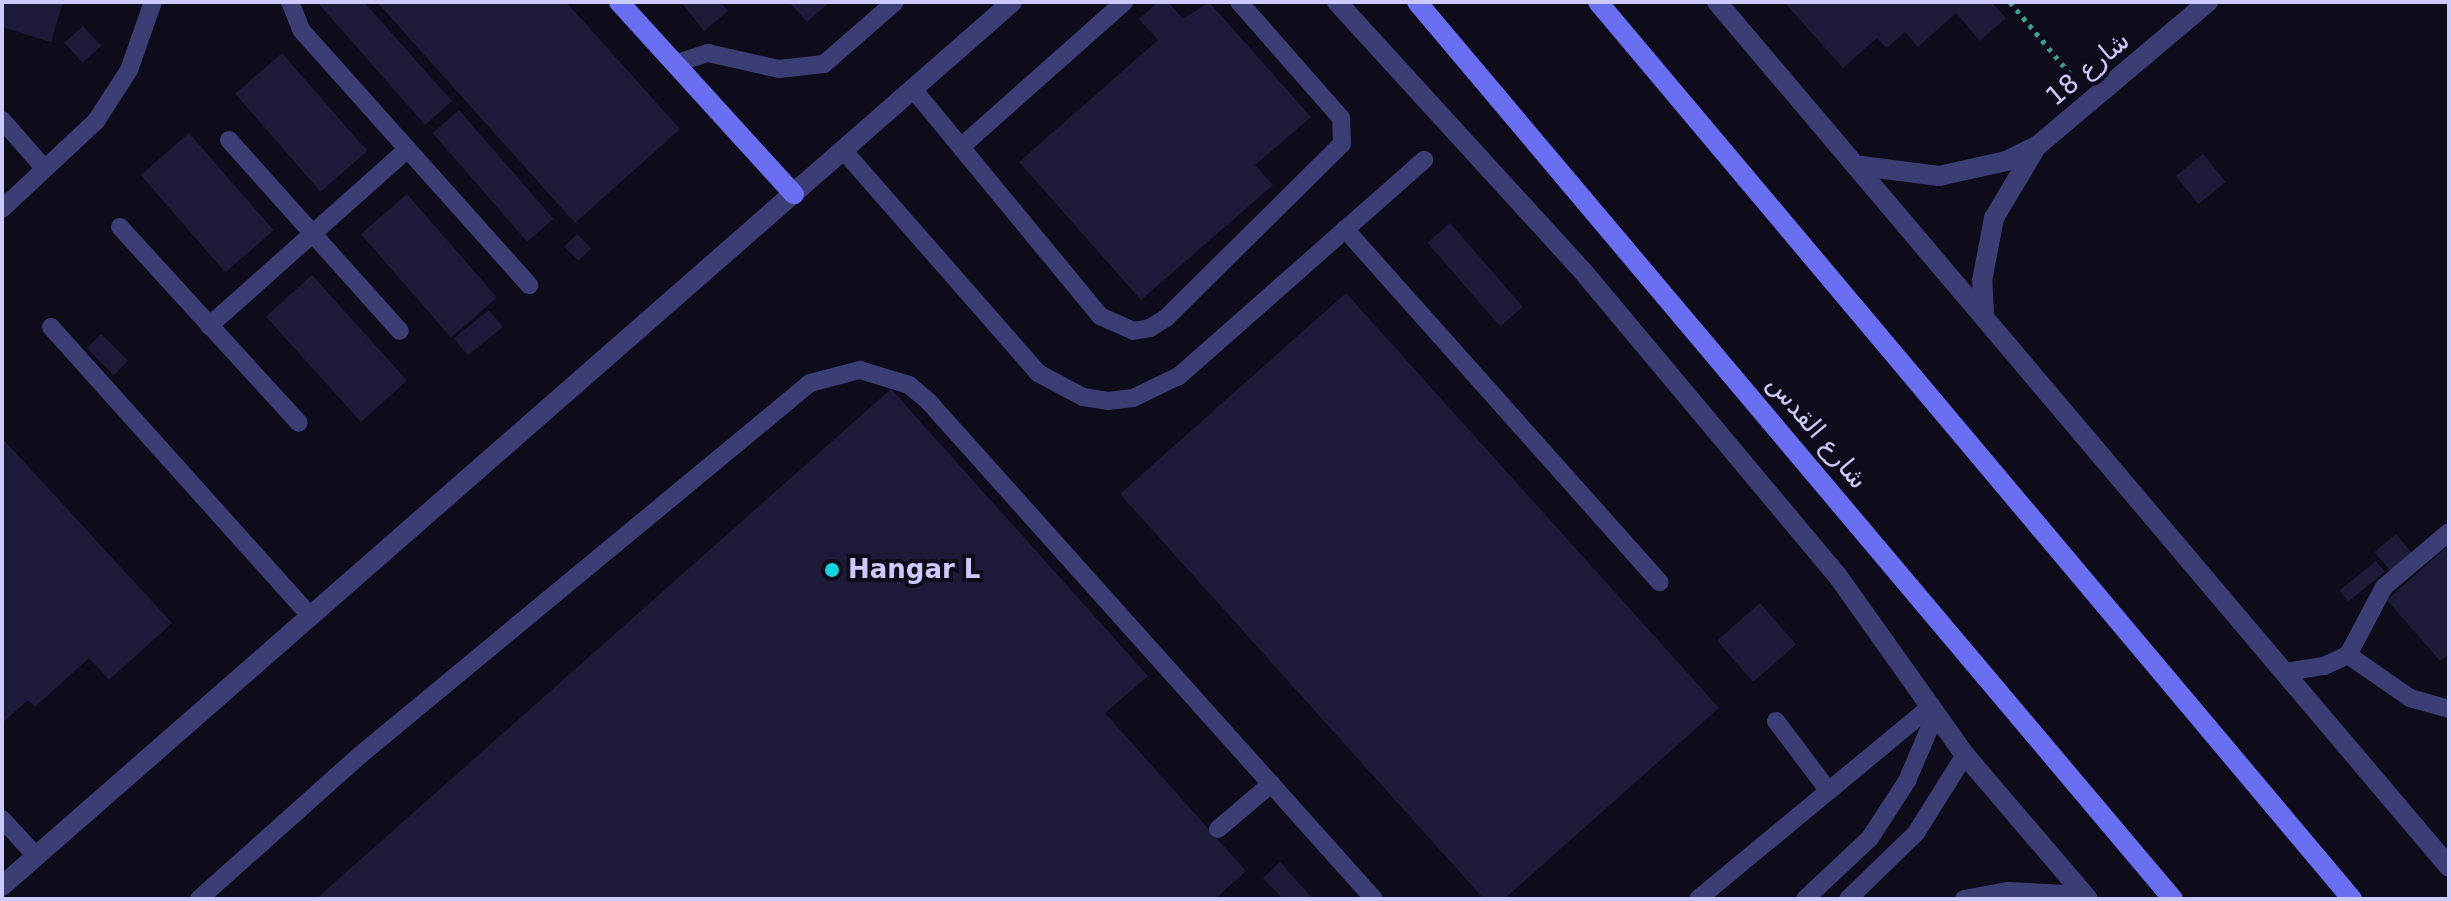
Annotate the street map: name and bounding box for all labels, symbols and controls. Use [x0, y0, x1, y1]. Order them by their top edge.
street label: شارع 18 [2040, 25, 2136, 113]
street label: شارع القدس [1760, 368, 1874, 496]
place label: Hangar L [848, 554, 980, 586]
marker: Hangar L [823, 561, 841, 579]

